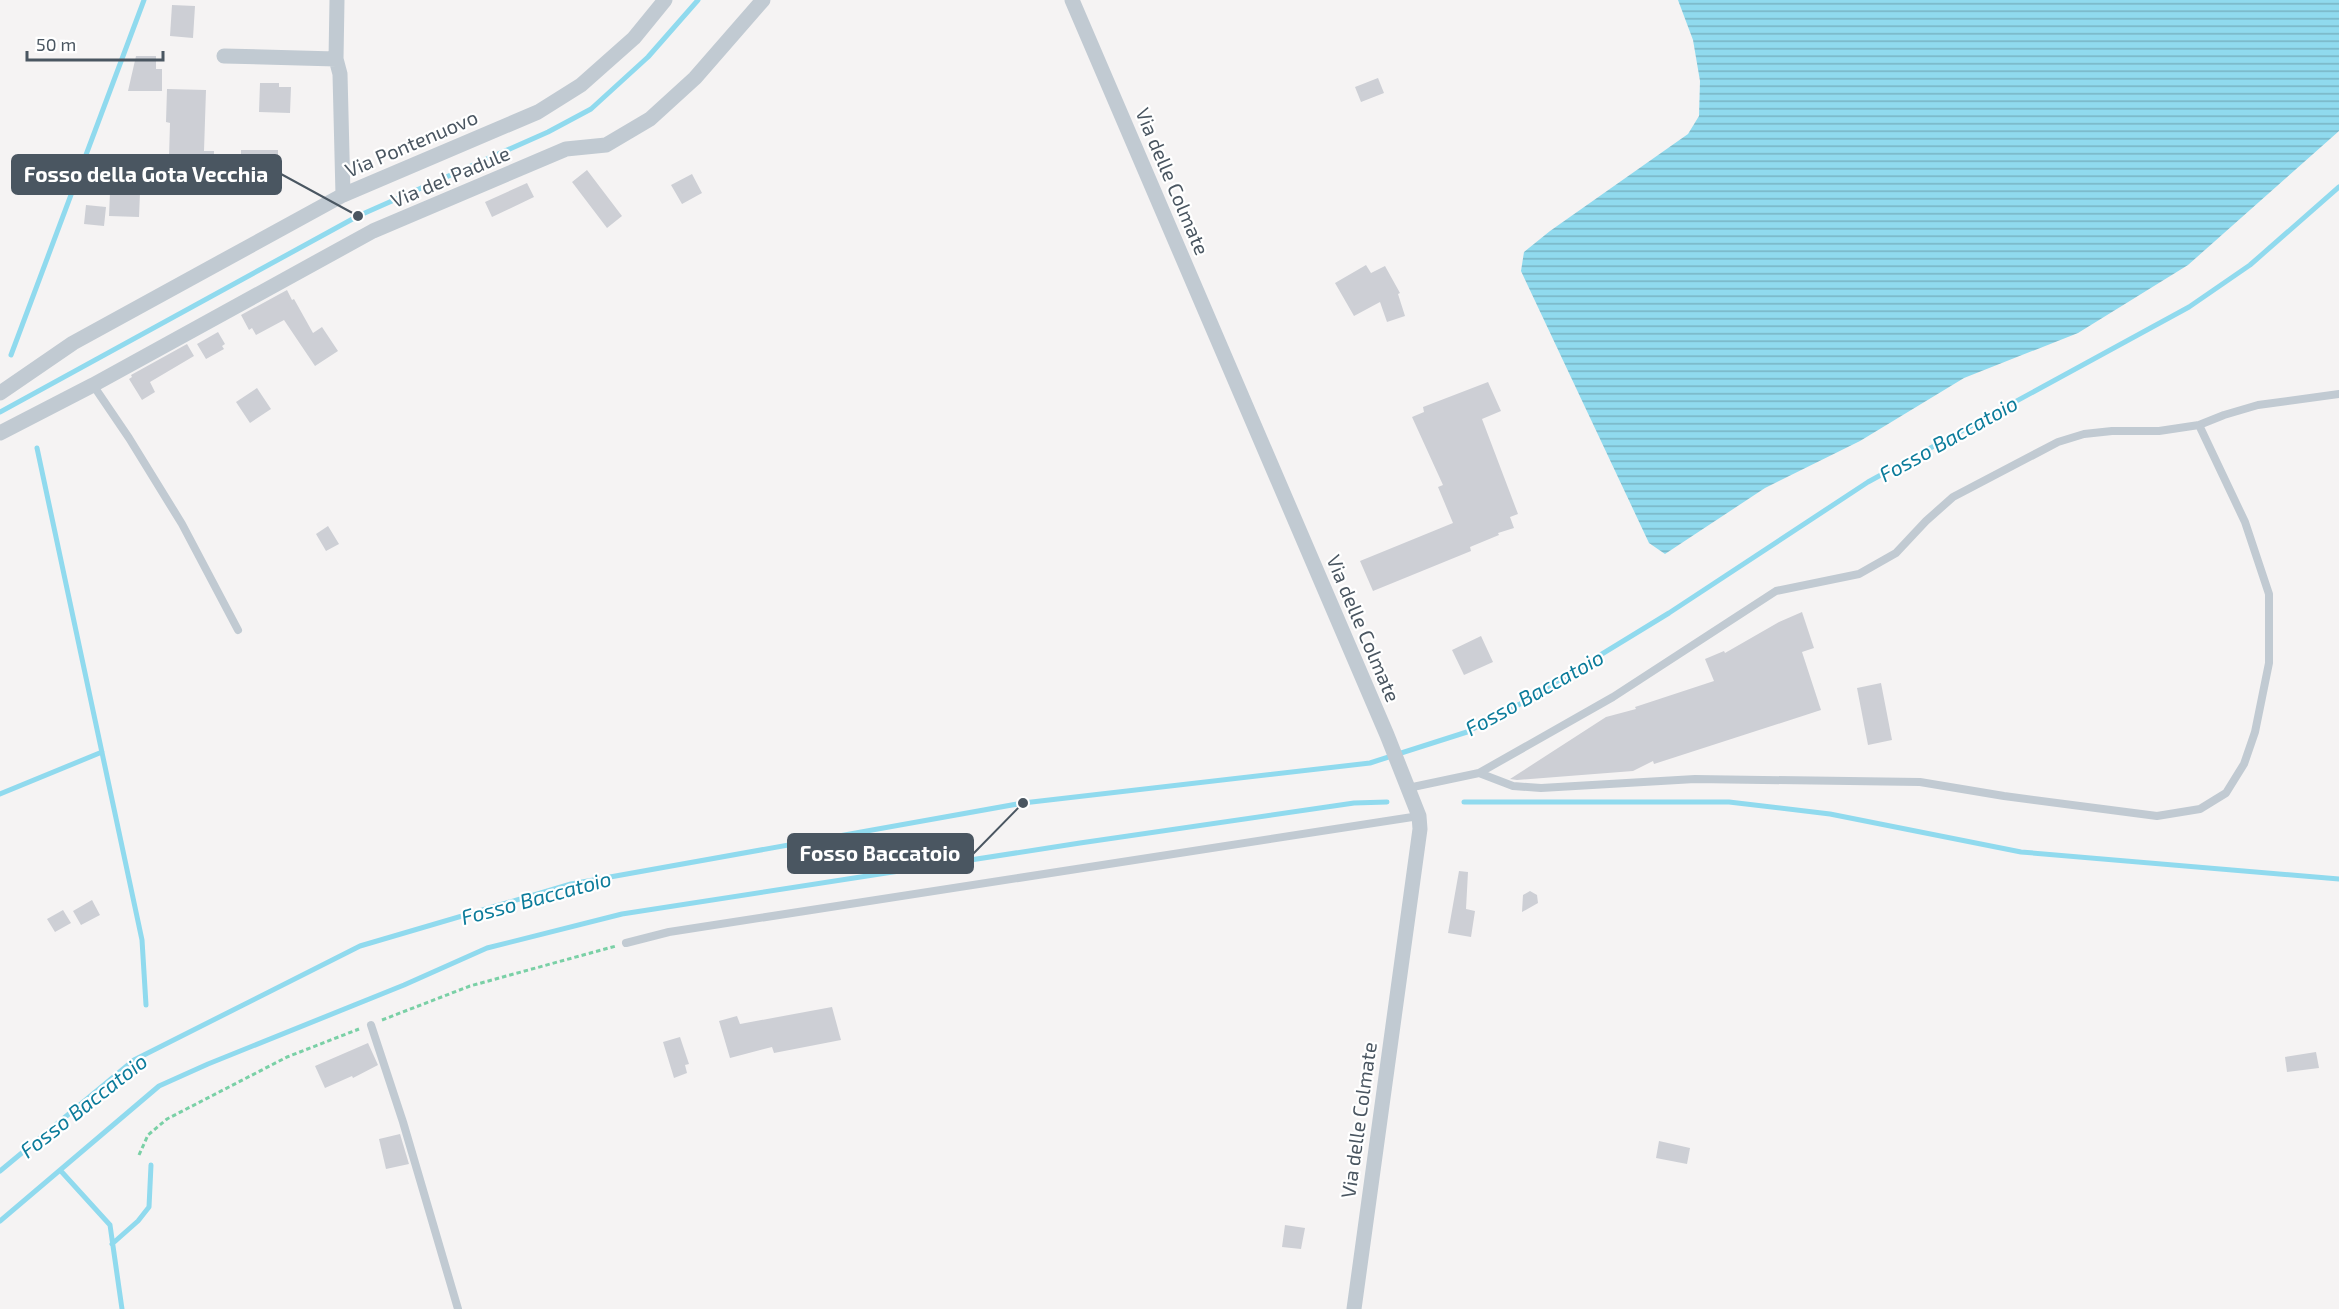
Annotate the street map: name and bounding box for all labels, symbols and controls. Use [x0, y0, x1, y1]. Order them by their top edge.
scale bar [27, 24, 164, 62]
text: 50 m [36, 33, 76, 55]
street label: Via Pontenuovo [341, 104, 481, 182]
street label: Via delle Colmate [1131, 104, 1215, 258]
street label: Via del Padule [387, 140, 513, 212]
callout: Fosso della Gota Vecchia [12, 155, 281, 194]
text: Fosso della Gota Vecchia [24, 161, 268, 186]
water label: Fosso Baccatoio [1874, 390, 2022, 486]
street label: Via delle Colmate [1322, 551, 1406, 705]
water label: Fosso Baccatoio [1460, 644, 1608, 740]
callout: Fosso Baccatoio [788, 834, 973, 873]
text: Fosso Baccatoio [800, 840, 960, 865]
water label: Fosso Baccatoio [458, 865, 614, 929]
street label: Via delle Colmate [1335, 1040, 1381, 1200]
water label: Fosso Baccatoio [14, 1048, 152, 1162]

